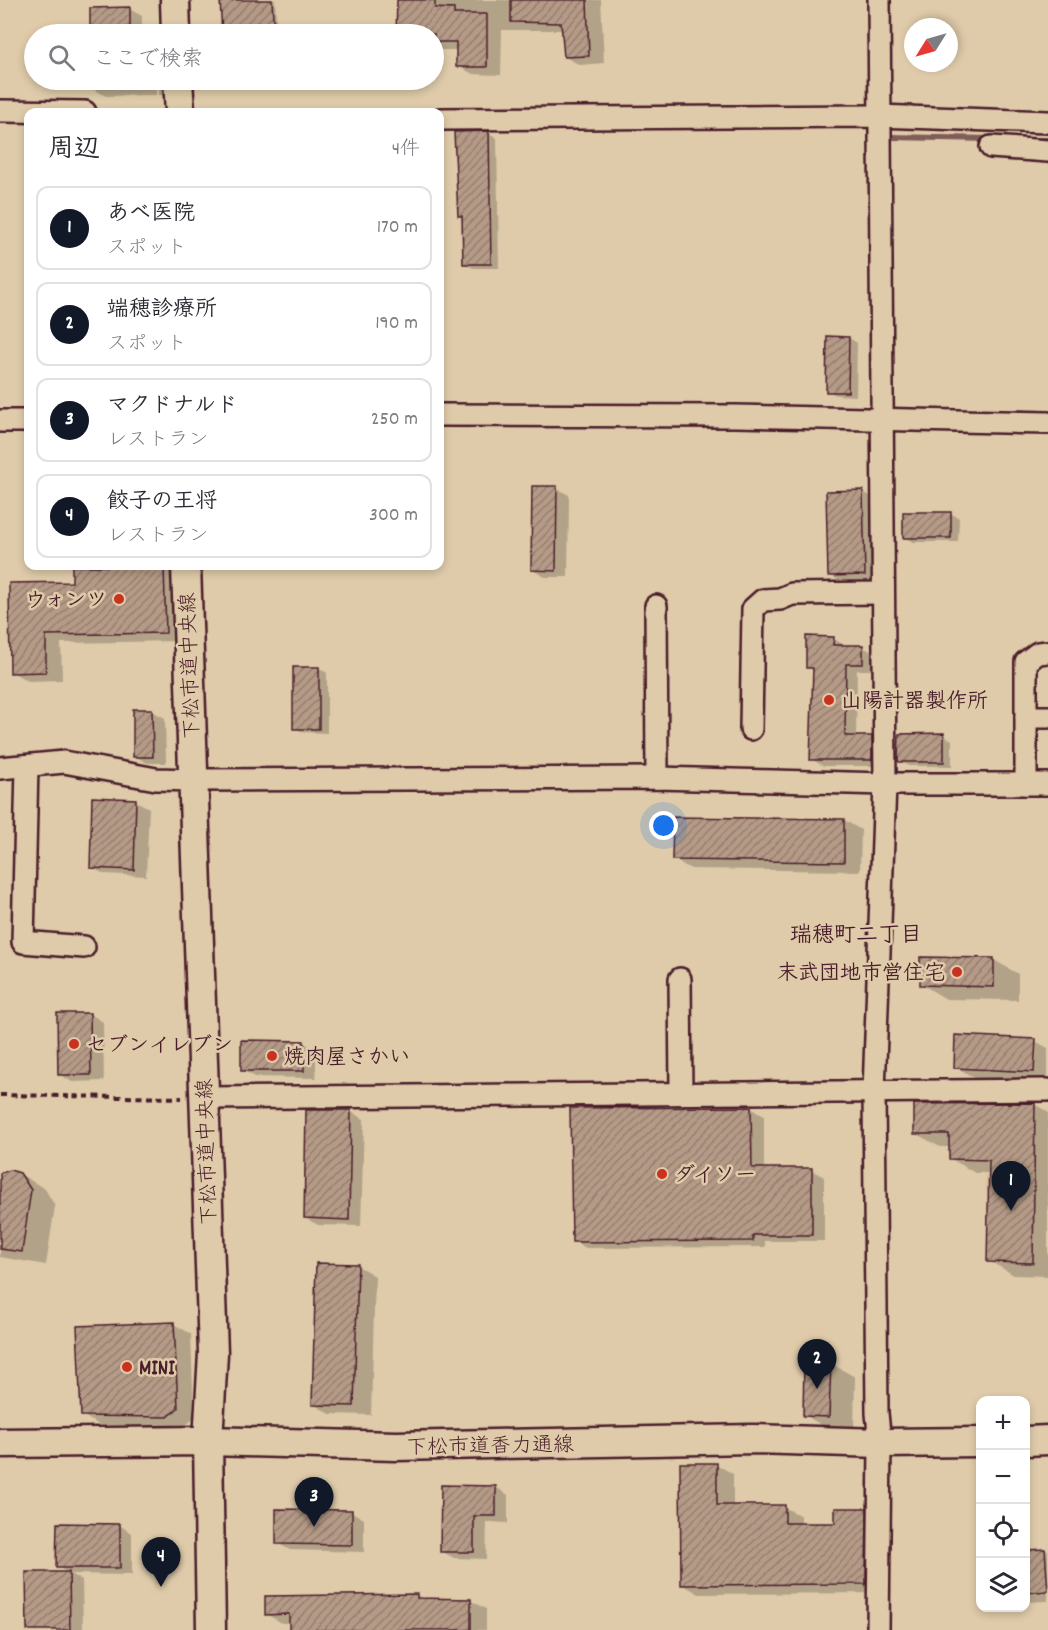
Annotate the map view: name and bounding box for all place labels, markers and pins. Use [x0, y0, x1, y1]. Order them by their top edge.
place label: ウォンツ [25, 587, 107, 617]
marker: ウォンツ [112, 592, 126, 606]
place label: 山陽計器製作所 [841, 688, 988, 718]
marker: 山陽計器製作所 [822, 693, 836, 707]
place label: 末武団地市営住宅 [777, 960, 945, 990]
marker: 末武団地市営住宅 [950, 965, 964, 979]
place label: セブンイレブン [86, 1032, 233, 1062]
marker: セブンイレブン [67, 1037, 81, 1051]
place label: 焼肉屋さかい [284, 1044, 410, 1074]
marker: 焼肉屋さかい [265, 1049, 279, 1063]
place label: ダイソー [674, 1162, 756, 1192]
pin: 1 [992, 1162, 1030, 1211]
marker: ダイソー [655, 1167, 669, 1181]
pin: 2 [798, 1340, 836, 1389]
place label: MINI [139, 1355, 175, 1385]
marker: MINI [120, 1360, 134, 1374]
pin: 3 [294, 1478, 334, 1527]
pin: 4 [142, 1538, 180, 1587]

